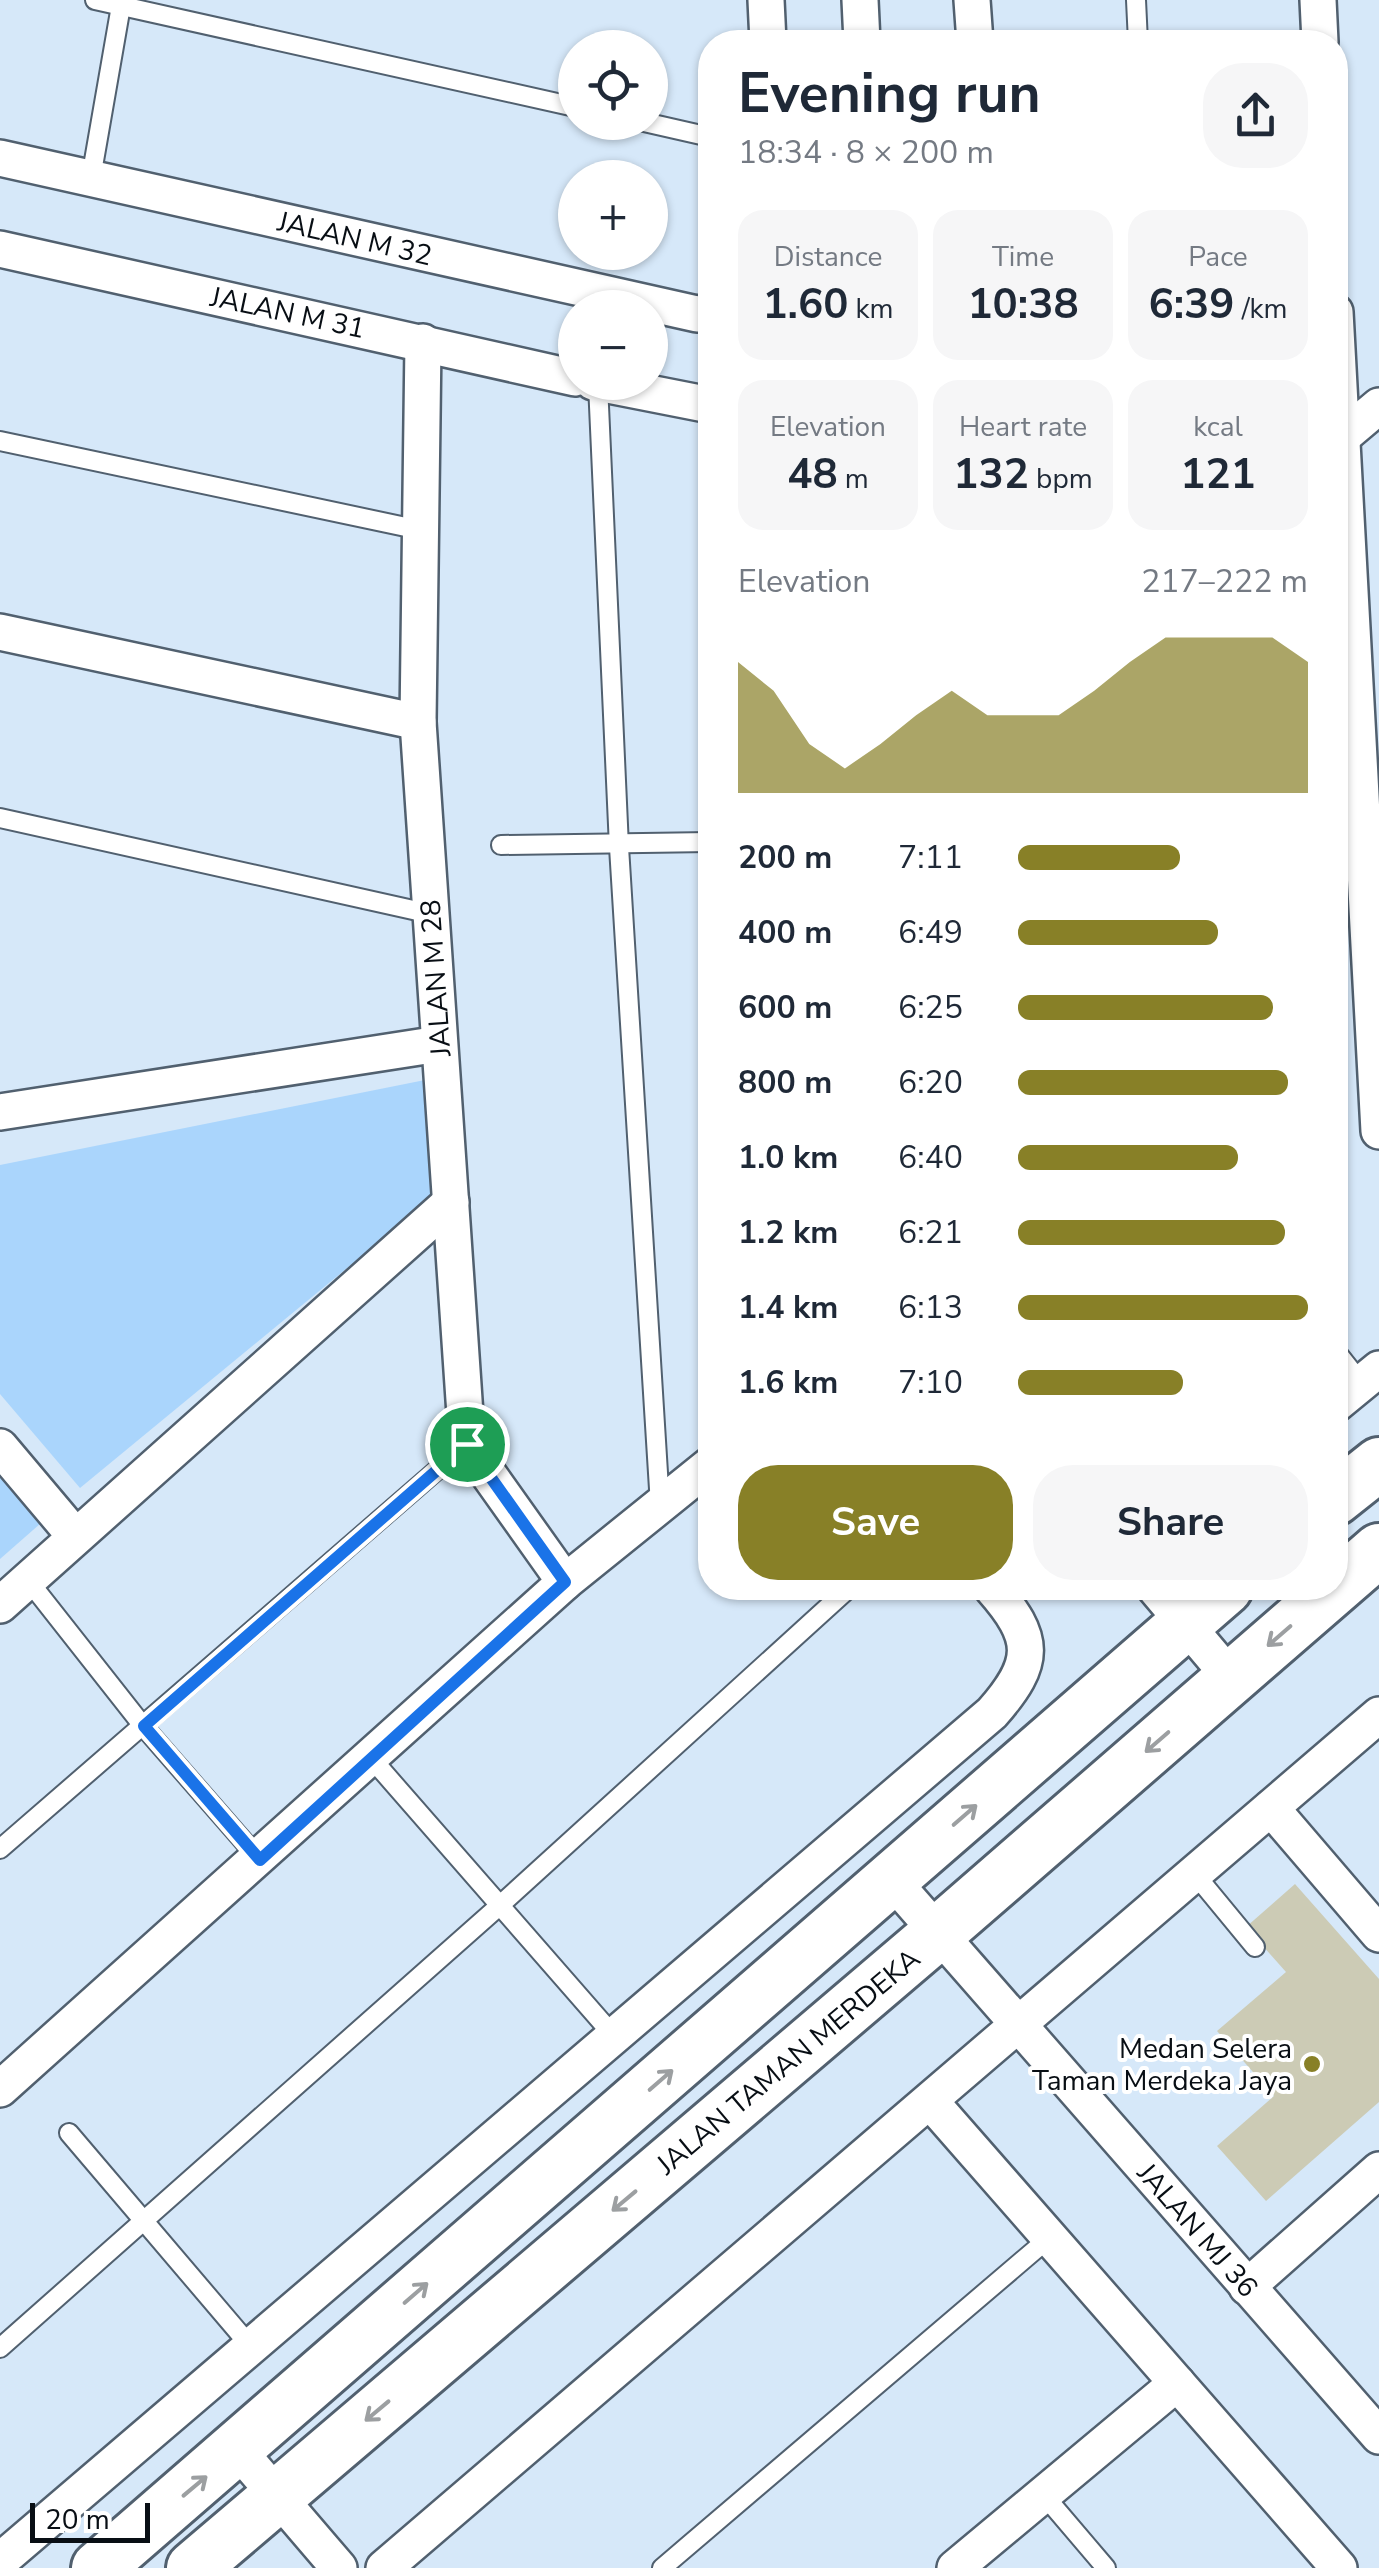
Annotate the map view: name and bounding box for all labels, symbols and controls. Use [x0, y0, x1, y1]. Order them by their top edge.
map controls [558, 30, 668, 400]
button: locate [558, 30, 668, 140]
text: Evening run [738, 56, 1041, 131]
button: share [1203, 63, 1308, 168]
text: 18:34 · 8 × 200 m [738, 131, 994, 174]
button: + [558, 160, 668, 270]
street label: JALAN M 32 [273, 203, 436, 275]
text: Distance [774, 238, 882, 276]
text: Time [992, 238, 1054, 276]
text: Pace [1188, 238, 1248, 276]
text: 1.60 [762, 276, 848, 333]
text: 10:38 [967, 276, 1079, 333]
text: 6:39 [1148, 276, 1235, 333]
street label: JALAN M 31 [206, 278, 369, 348]
button: − [558, 290, 668, 400]
text: km [848, 290, 894, 328]
text: /km [1235, 290, 1288, 328]
text: Elevation [770, 408, 886, 446]
text: Heart rate [959, 408, 1087, 446]
text: kcal [1193, 408, 1243, 446]
text: 48 [787, 446, 838, 503]
text: 132 [953, 446, 1029, 503]
text: 121 [1180, 446, 1256, 503]
text: m [838, 460, 869, 498]
text: bpm [1029, 460, 1093, 498]
text: Elevation [738, 560, 871, 603]
text: 217–222 m [1141, 560, 1308, 603]
text: 200 m [738, 836, 832, 879]
text: 7:11 [898, 836, 963, 879]
street label: JALAN M 28 [412, 898, 461, 1059]
text: 400 m [738, 911, 832, 954]
text: 6:49 [898, 911, 963, 954]
text: 600 m [738, 986, 832, 1029]
text: 6:25 [898, 986, 963, 1029]
text: 800 m [738, 1061, 832, 1104]
text: 6:20 [898, 1061, 963, 1104]
text: 1.0 km [738, 1136, 838, 1179]
text: 6:40 [898, 1136, 963, 1179]
text: 1.2 km [738, 1211, 838, 1254]
text: 6:21 [898, 1211, 963, 1254]
text: 1.4 km [738, 1286, 838, 1329]
text: 6:13 [898, 1286, 963, 1329]
text: 1.6 km [738, 1361, 838, 1404]
text: 7:10 [898, 1361, 963, 1404]
pin [425, 1402, 510, 1487]
icon: arrive [440, 1417, 495, 1472]
button: Save [738, 1465, 1013, 1580]
button: Share [1033, 1465, 1308, 1580]
one-way arrow [1266, 1625, 1292, 1647]
one-way arrow [1145, 1730, 1170, 1753]
one-way arrow [951, 1804, 977, 1826]
street label: JALAN TAMAN MERDEKA [648, 1940, 928, 2184]
place label: Medan Selera Taman Merdeka Jaya [1032, 2030, 1292, 2100]
marker: Medan Selera Taman Merdeka Jaya [1301, 2053, 1323, 2075]
one-way arrow [648, 2068, 673, 2091]
street label: JALAN MJ 36 [1128, 2155, 1266, 2306]
one-way arrow [612, 2189, 638, 2211]
one-way arrow [403, 2282, 428, 2305]
one-way arrow [365, 2400, 390, 2423]
one-way arrow [181, 2476, 207, 2498]
scale bar [30, 2498, 150, 2542]
text: 20 m [45, 2501, 110, 2539]

